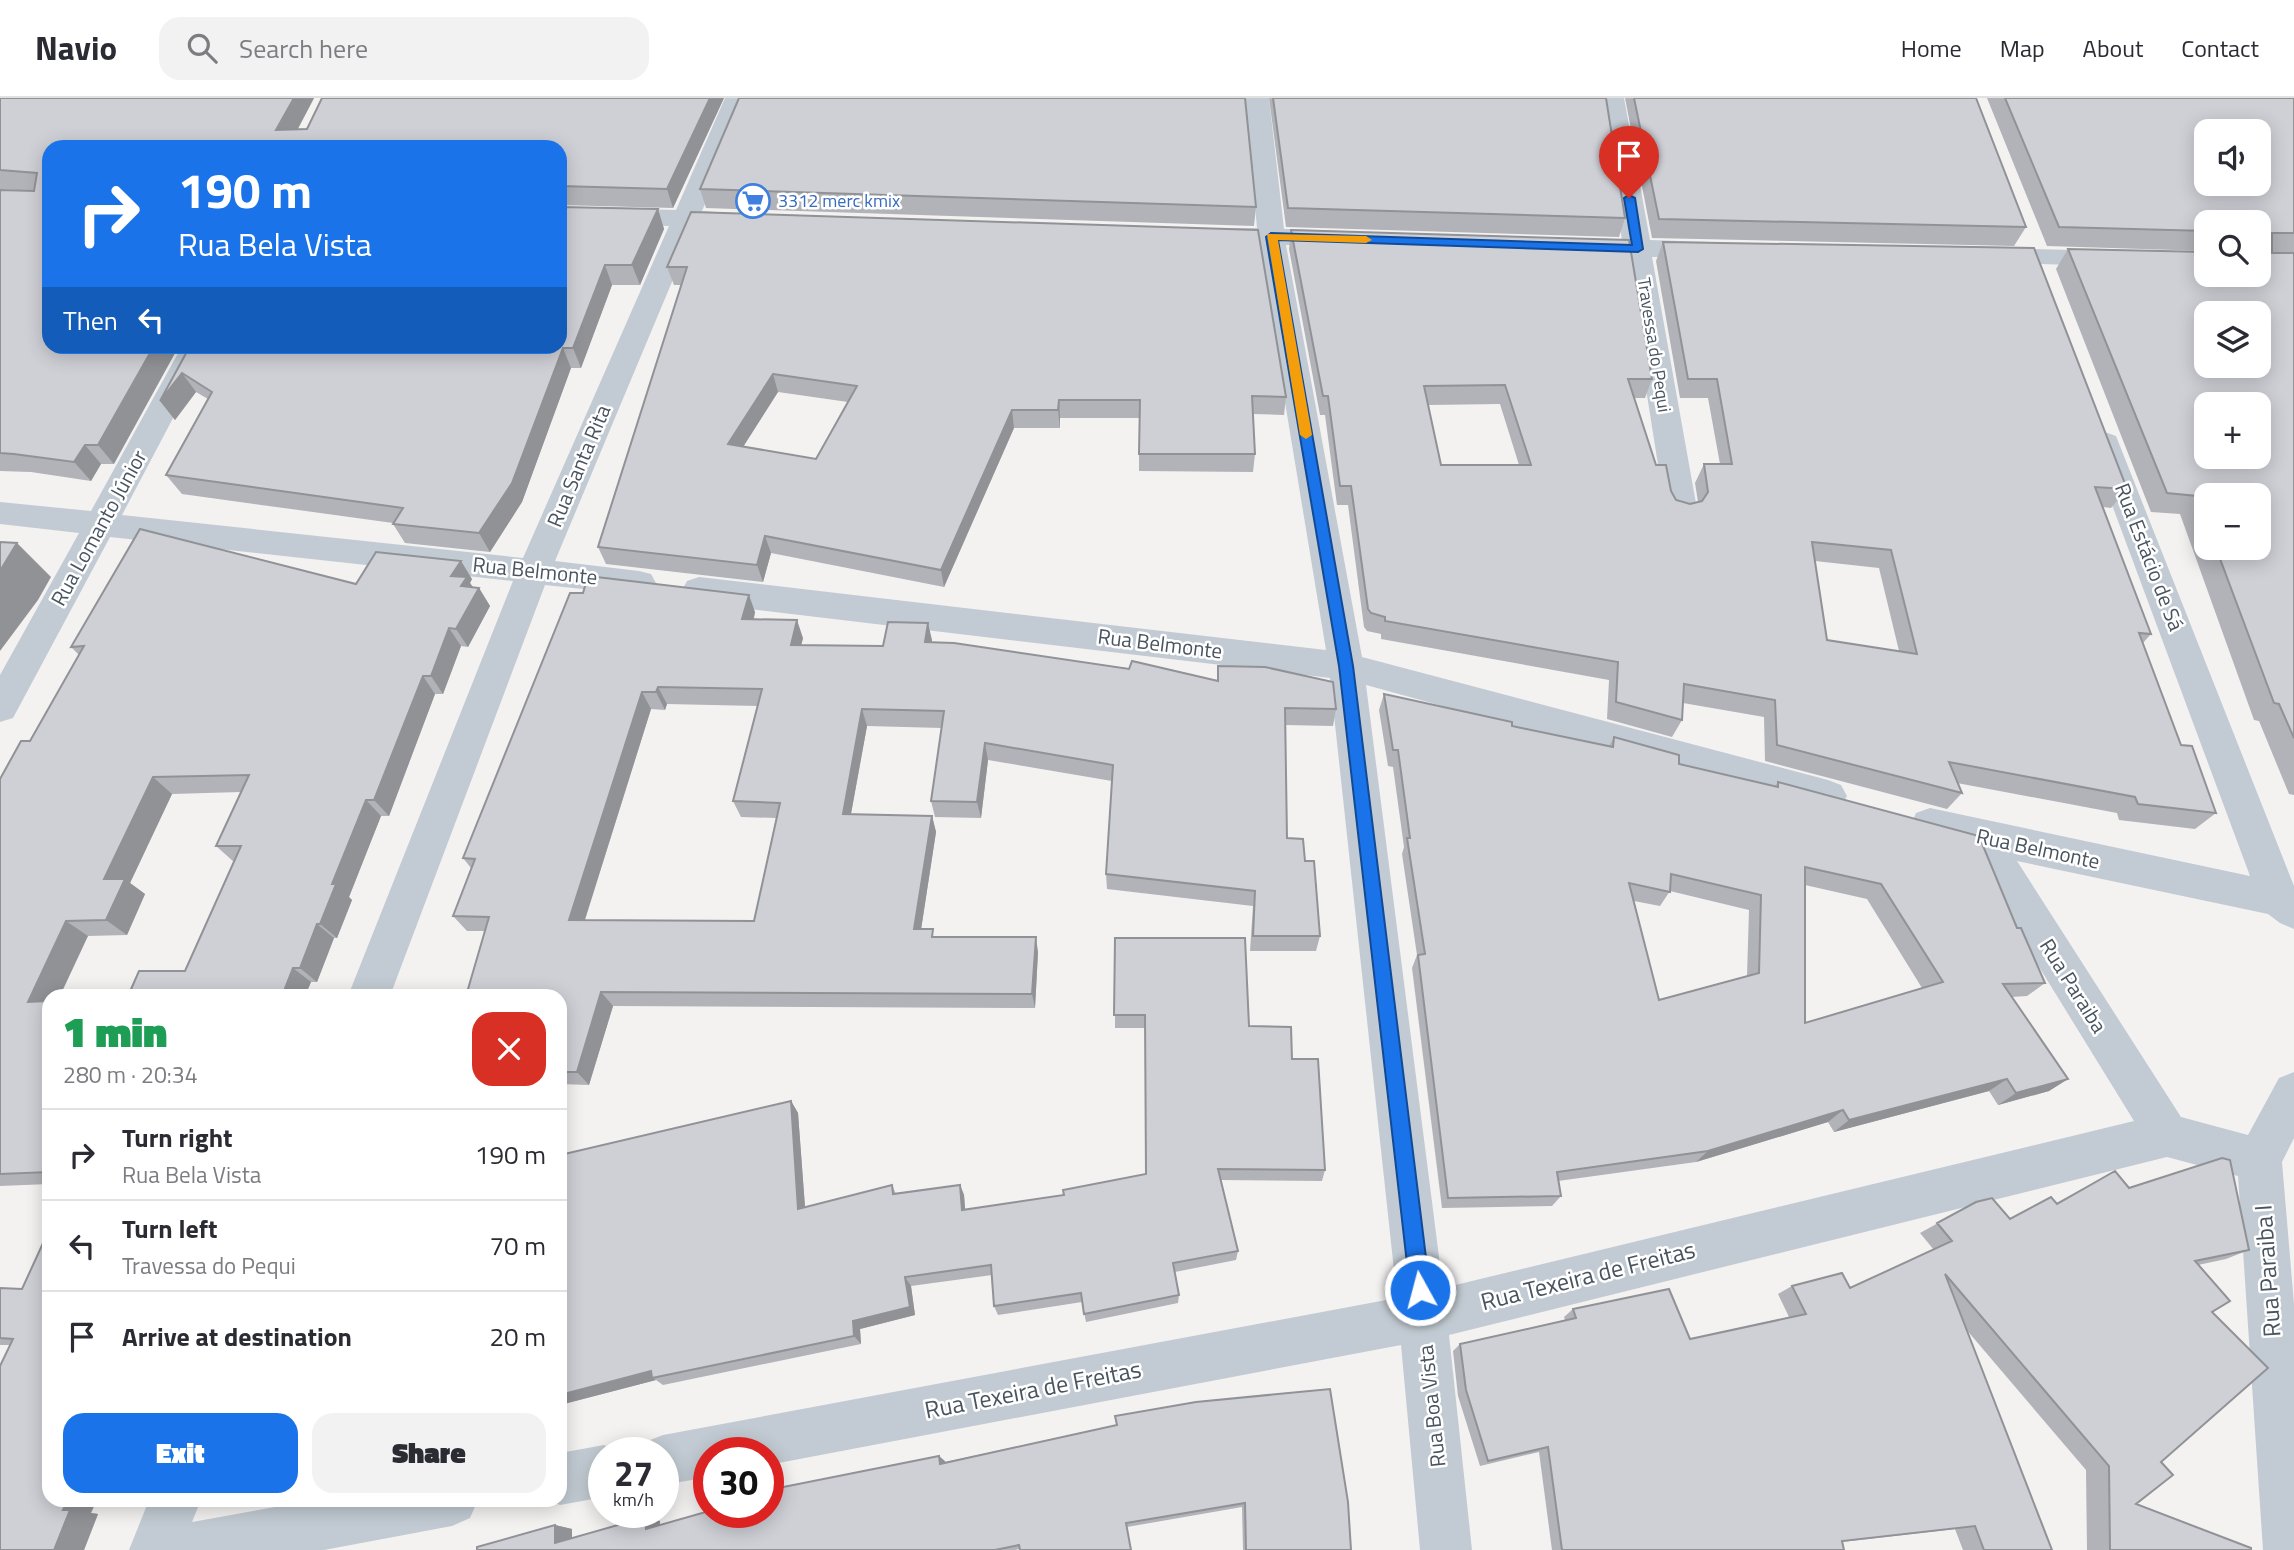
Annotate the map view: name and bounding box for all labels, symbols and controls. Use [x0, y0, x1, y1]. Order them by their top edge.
search box [159, 17, 649, 80]
text: Navio [35, 23, 117, 73]
icon: search [183, 29, 221, 67]
text: Search here [239, 29, 368, 68]
text: Home [1901, 30, 1962, 66]
text: Map [2000, 30, 2045, 66]
text: About [2083, 30, 2143, 66]
text: Contact [2181, 30, 2259, 66]
map controls [2194, 119, 2271, 560]
button: sound [2194, 119, 2271, 196]
pin [1599, 126, 1659, 198]
icon: arrive [1610, 137, 1648, 175]
text: 190 m [178, 152, 312, 227]
icon: right [63, 168, 154, 259]
supermarket icon: 3312 merc kmix [734, 182, 772, 220]
place label: 3312 merc kmix [778, 187, 900, 214]
button: search [2194, 210, 2271, 287]
text: Rua Bela Vista [178, 220, 372, 268]
street label: Travessa do Pequi [1631, 276, 1678, 414]
text: Then [63, 301, 118, 340]
icon: left [132, 301, 170, 339]
button: layers [2194, 301, 2271, 378]
button: + [2194, 392, 2271, 469]
street label: Rua Santa Rita [538, 399, 618, 532]
street label: Rua Lomanto Júnior [42, 444, 154, 611]
street label: Rua Estácio de Sá [2107, 478, 2193, 636]
button: − [2194, 483, 2271, 560]
street label: Rua Belmonte [471, 548, 599, 592]
street label: Rua Belmonte [1096, 619, 1224, 667]
street label: Rua Belmonte [1974, 819, 2103, 877]
street label: Rua Paraiba [2032, 932, 2116, 1039]
text: 1 min [63, 999, 167, 1063]
button: close [472, 1012, 546, 1086]
text: 280 m · 20:34 [63, 1057, 198, 1092]
text: Turn right [122, 1118, 233, 1157]
text: 190 m [475, 1135, 546, 1174]
icon: right [63, 1136, 101, 1174]
text: Rua Bela Vista [122, 1157, 261, 1192]
street label: Rua Paraiba I [2244, 1204, 2290, 1338]
text: Turn left [122, 1209, 217, 1248]
text: 70 m [489, 1226, 546, 1265]
icon: left [63, 1227, 101, 1265]
street label: Rua Texeira de Freitas [1477, 1231, 1699, 1319]
text: Travessa do Pequi [122, 1248, 296, 1283]
position arrow [1383, 1253, 1457, 1327]
text: Arrive at destination [122, 1317, 352, 1356]
text: 20 m [489, 1317, 546, 1356]
icon: arrive [63, 1318, 101, 1356]
street label: Rua Boa Vista [1409, 1343, 1453, 1469]
street label: Rua Texeira de Freitas [921, 1350, 1144, 1428]
button: Exit [63, 1413, 298, 1493]
button: Share [312, 1413, 546, 1493]
speed limit sign: 30 [693, 1437, 784, 1528]
text: 27 [614, 1446, 653, 1500]
text: km/h [613, 1486, 654, 1513]

